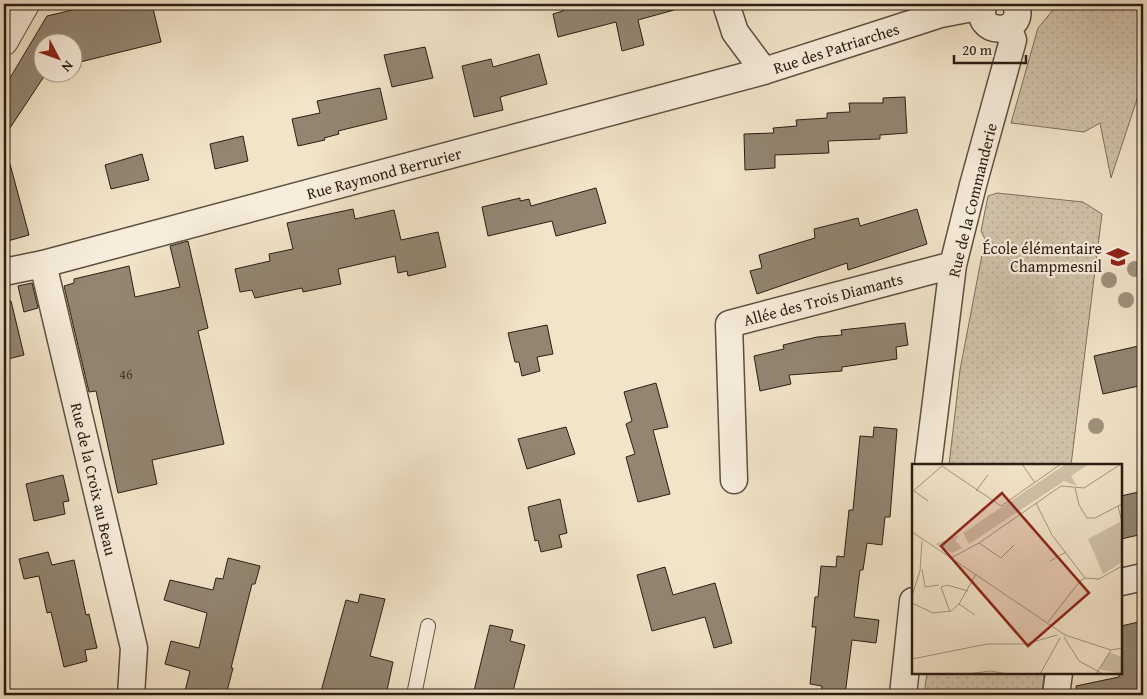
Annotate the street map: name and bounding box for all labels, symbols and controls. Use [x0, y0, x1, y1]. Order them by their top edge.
street label: Rue des Patriarches [770, 16, 902, 80]
north arrow [32, 32, 82, 82]
scale bar [954, 32, 1027, 64]
text: 20 m [962, 39, 993, 60]
text: N [57, 56, 78, 77]
street label: Rue de la Commanderie [941, 120, 1003, 280]
street label: Rue Raymond Berrurier [304, 141, 465, 205]
place label: École élémentaire Champmesnil [982, 236, 1103, 278]
school or university icon: École élémentaire Champmesnil [1105, 244, 1131, 270]
street label: Allée des Trois Diamants [740, 266, 906, 332]
house number: 46 [119, 364, 133, 384]
street label: Rue de la Croix au Beau [65, 400, 123, 558]
inset map [912, 464, 1122, 674]

